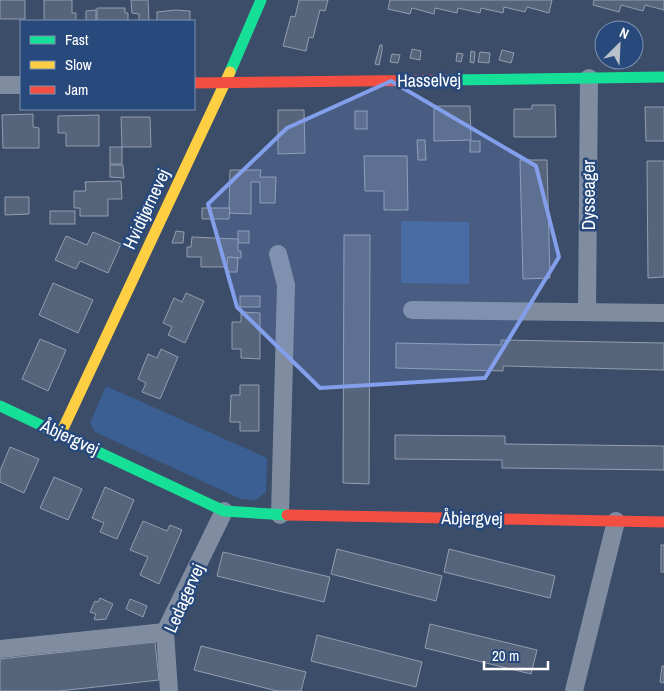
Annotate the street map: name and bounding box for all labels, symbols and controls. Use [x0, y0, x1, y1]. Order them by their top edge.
legend [20, 20, 195, 110]
north arrow [594, 20, 644, 70]
text: N [617, 23, 632, 43]
text: Fast [65, 29, 89, 50]
text: Slow [65, 54, 92, 75]
street label: Hasselvej [397, 67, 461, 93]
text: Jam [65, 79, 88, 100]
street label: Dysseager [576, 160, 601, 230]
street label: Hvidtjørnevej [116, 165, 176, 253]
street label: Åbjergvej [36, 412, 103, 461]
street label: Åbjergvej [440, 505, 503, 531]
street label: Ledagervej [158, 560, 210, 636]
scale bar [484, 638, 548, 670]
text: 20 m [492, 645, 519, 666]

